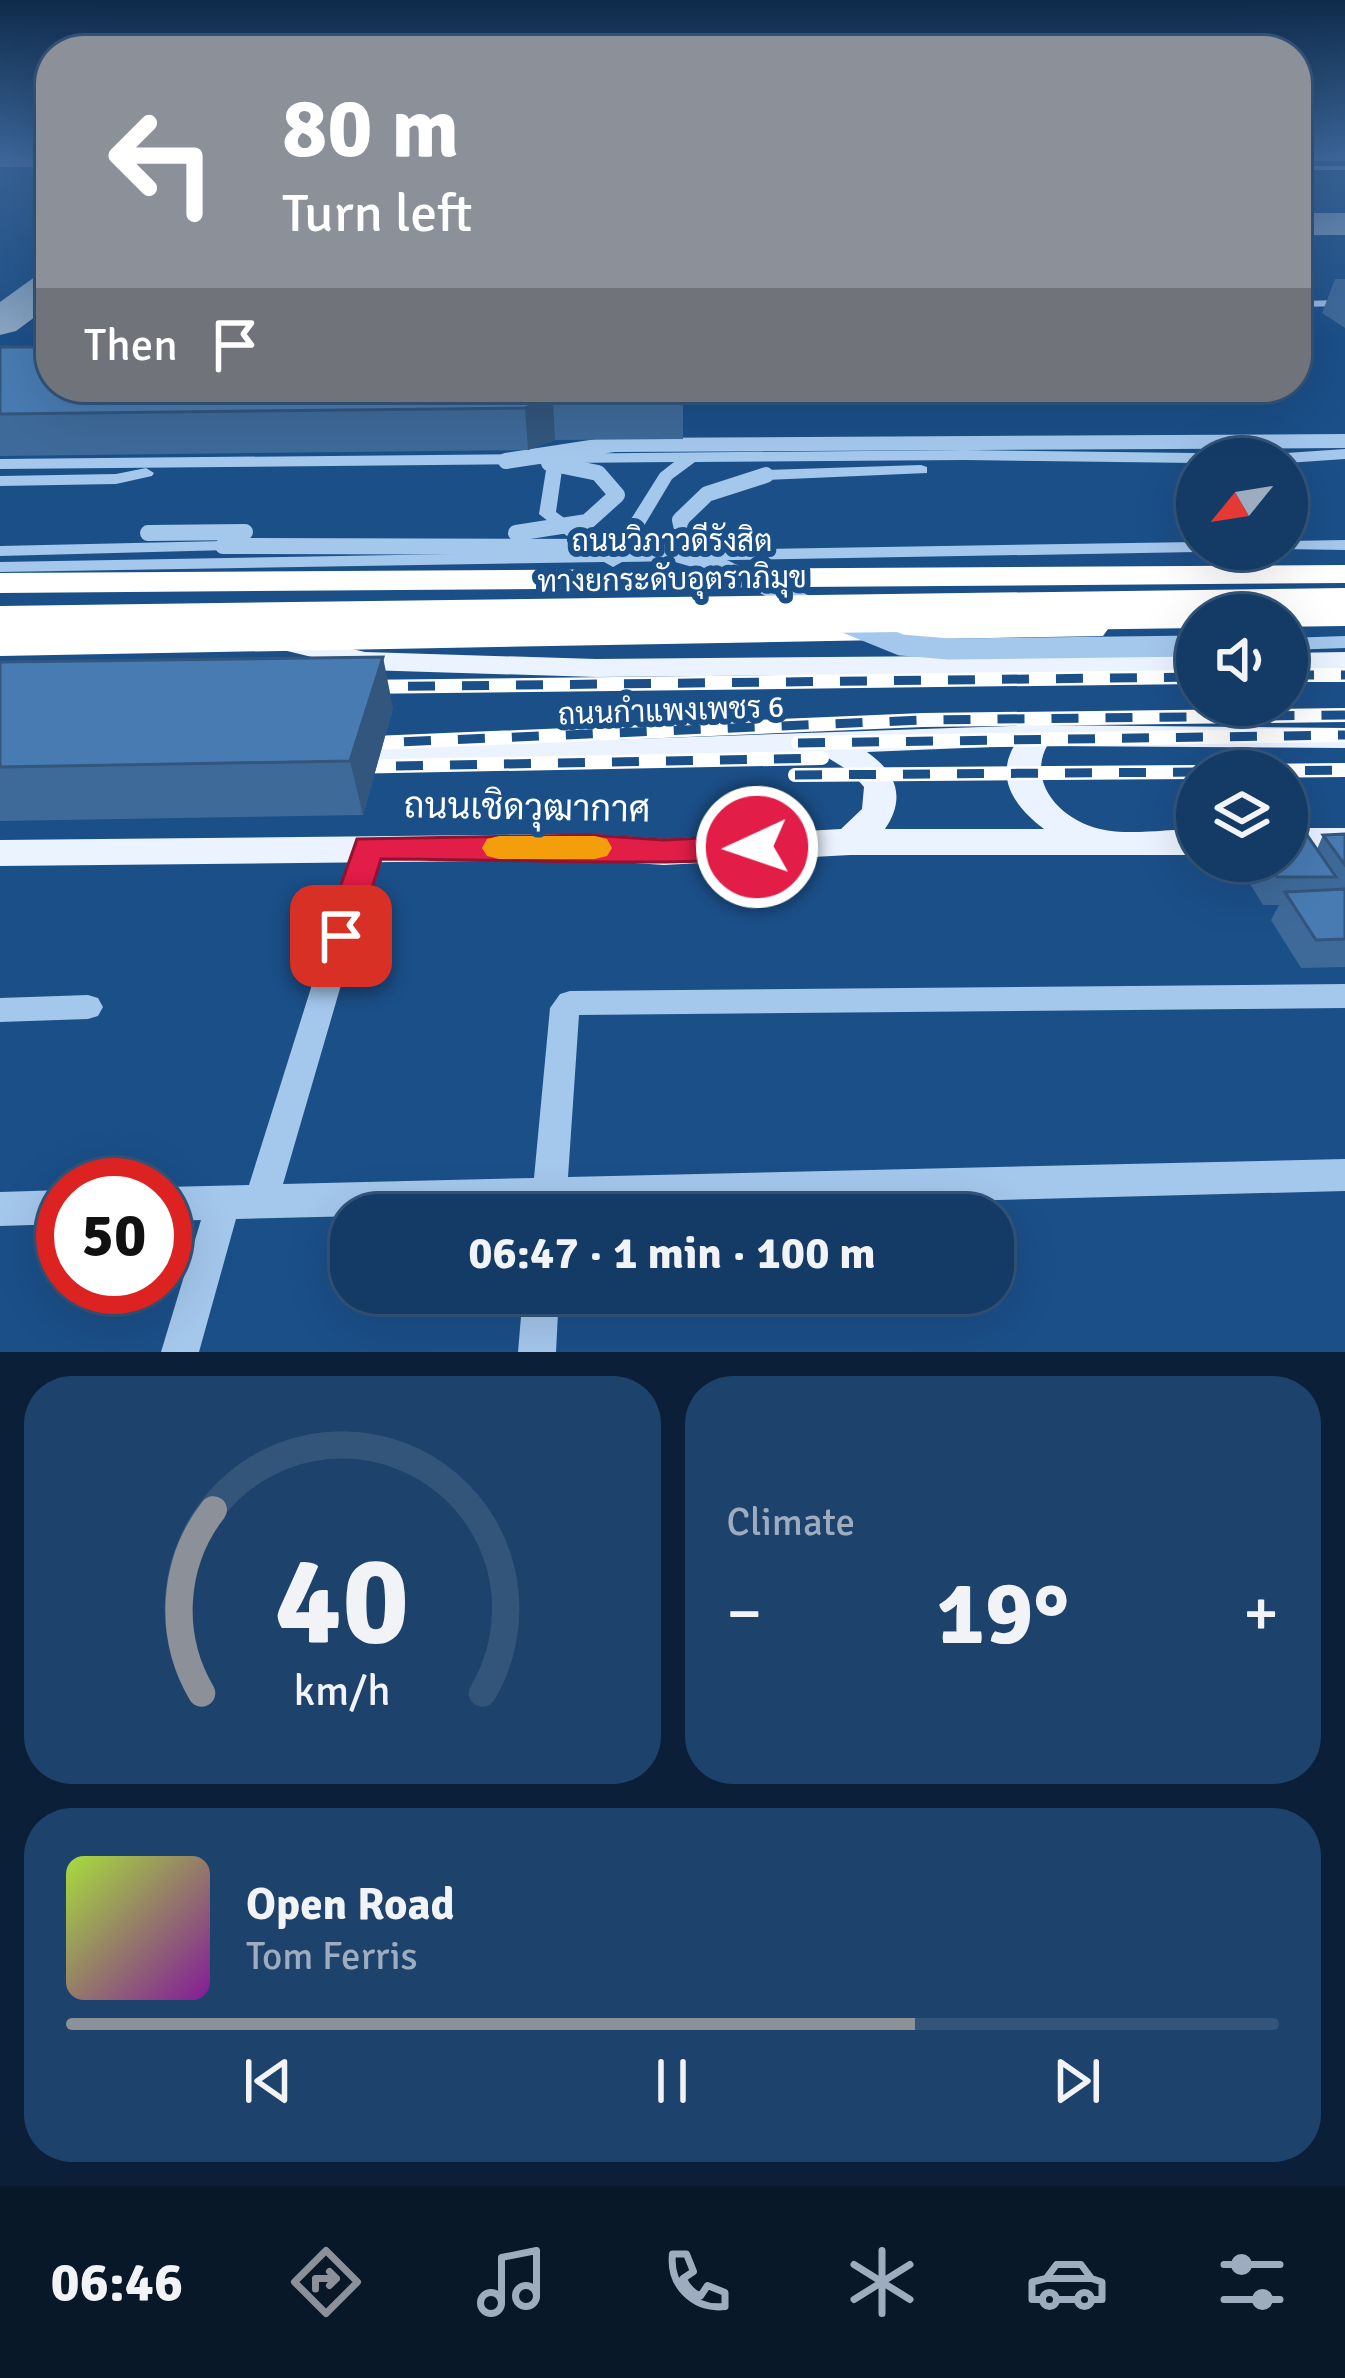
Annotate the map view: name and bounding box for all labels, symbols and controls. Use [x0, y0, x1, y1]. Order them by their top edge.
text: 80 m [282, 77, 459, 181]
icon: left [84, 84, 240, 240]
text: Turn left [282, 180, 472, 247]
icon: arrive [202, 312, 268, 378]
text: Then [84, 318, 178, 373]
north arrow [1176, 438, 1308, 570]
map controls [1176, 438, 1308, 882]
street label: ถนนวิภาวดีรังสิต [572, 522, 772, 560]
street label: ทางยกระดับอุตราภิมุข [537, 558, 807, 603]
button: sound [1176, 594, 1308, 726]
street label: ถนนกำแพงเพชร 6 [557, 689, 785, 733]
button: layers [1176, 750, 1308, 882]
street label: ถนนเชิดวุฒากาศ [403, 783, 651, 834]
position arrow [694, 784, 820, 910]
pin [290, 885, 392, 987]
icon: arrive [308, 903, 374, 969]
speed limit sign: 50 [36, 1158, 192, 1314]
text: 06:47 · 1 min · 100 m [468, 1226, 876, 1281]
text: Climate [727, 1498, 855, 1546]
text: 40 [275, 1525, 410, 1678]
text: 19° [936, 1558, 1069, 1669]
text: − [727, 1573, 762, 1654]
text: + [1243, 1573, 1279, 1654]
text: km/h [294, 1665, 391, 1718]
text: Open Road [246, 1877, 455, 1932]
text: Tom Ferris [246, 1932, 418, 1980]
icon: previous [235, 2048, 301, 2114]
icon: pause [639, 2048, 705, 2114]
icon: next [1044, 2048, 1110, 2114]
icon: directions [284, 2240, 368, 2324]
icon: music [470, 2240, 554, 2324]
icon: phone [655, 2240, 739, 2324]
icon: climate [840, 2240, 924, 2324]
icon: car [1025, 2240, 1109, 2324]
icon: filters [1210, 2240, 1294, 2324]
text: 06:46 [51, 2249, 183, 2316]

